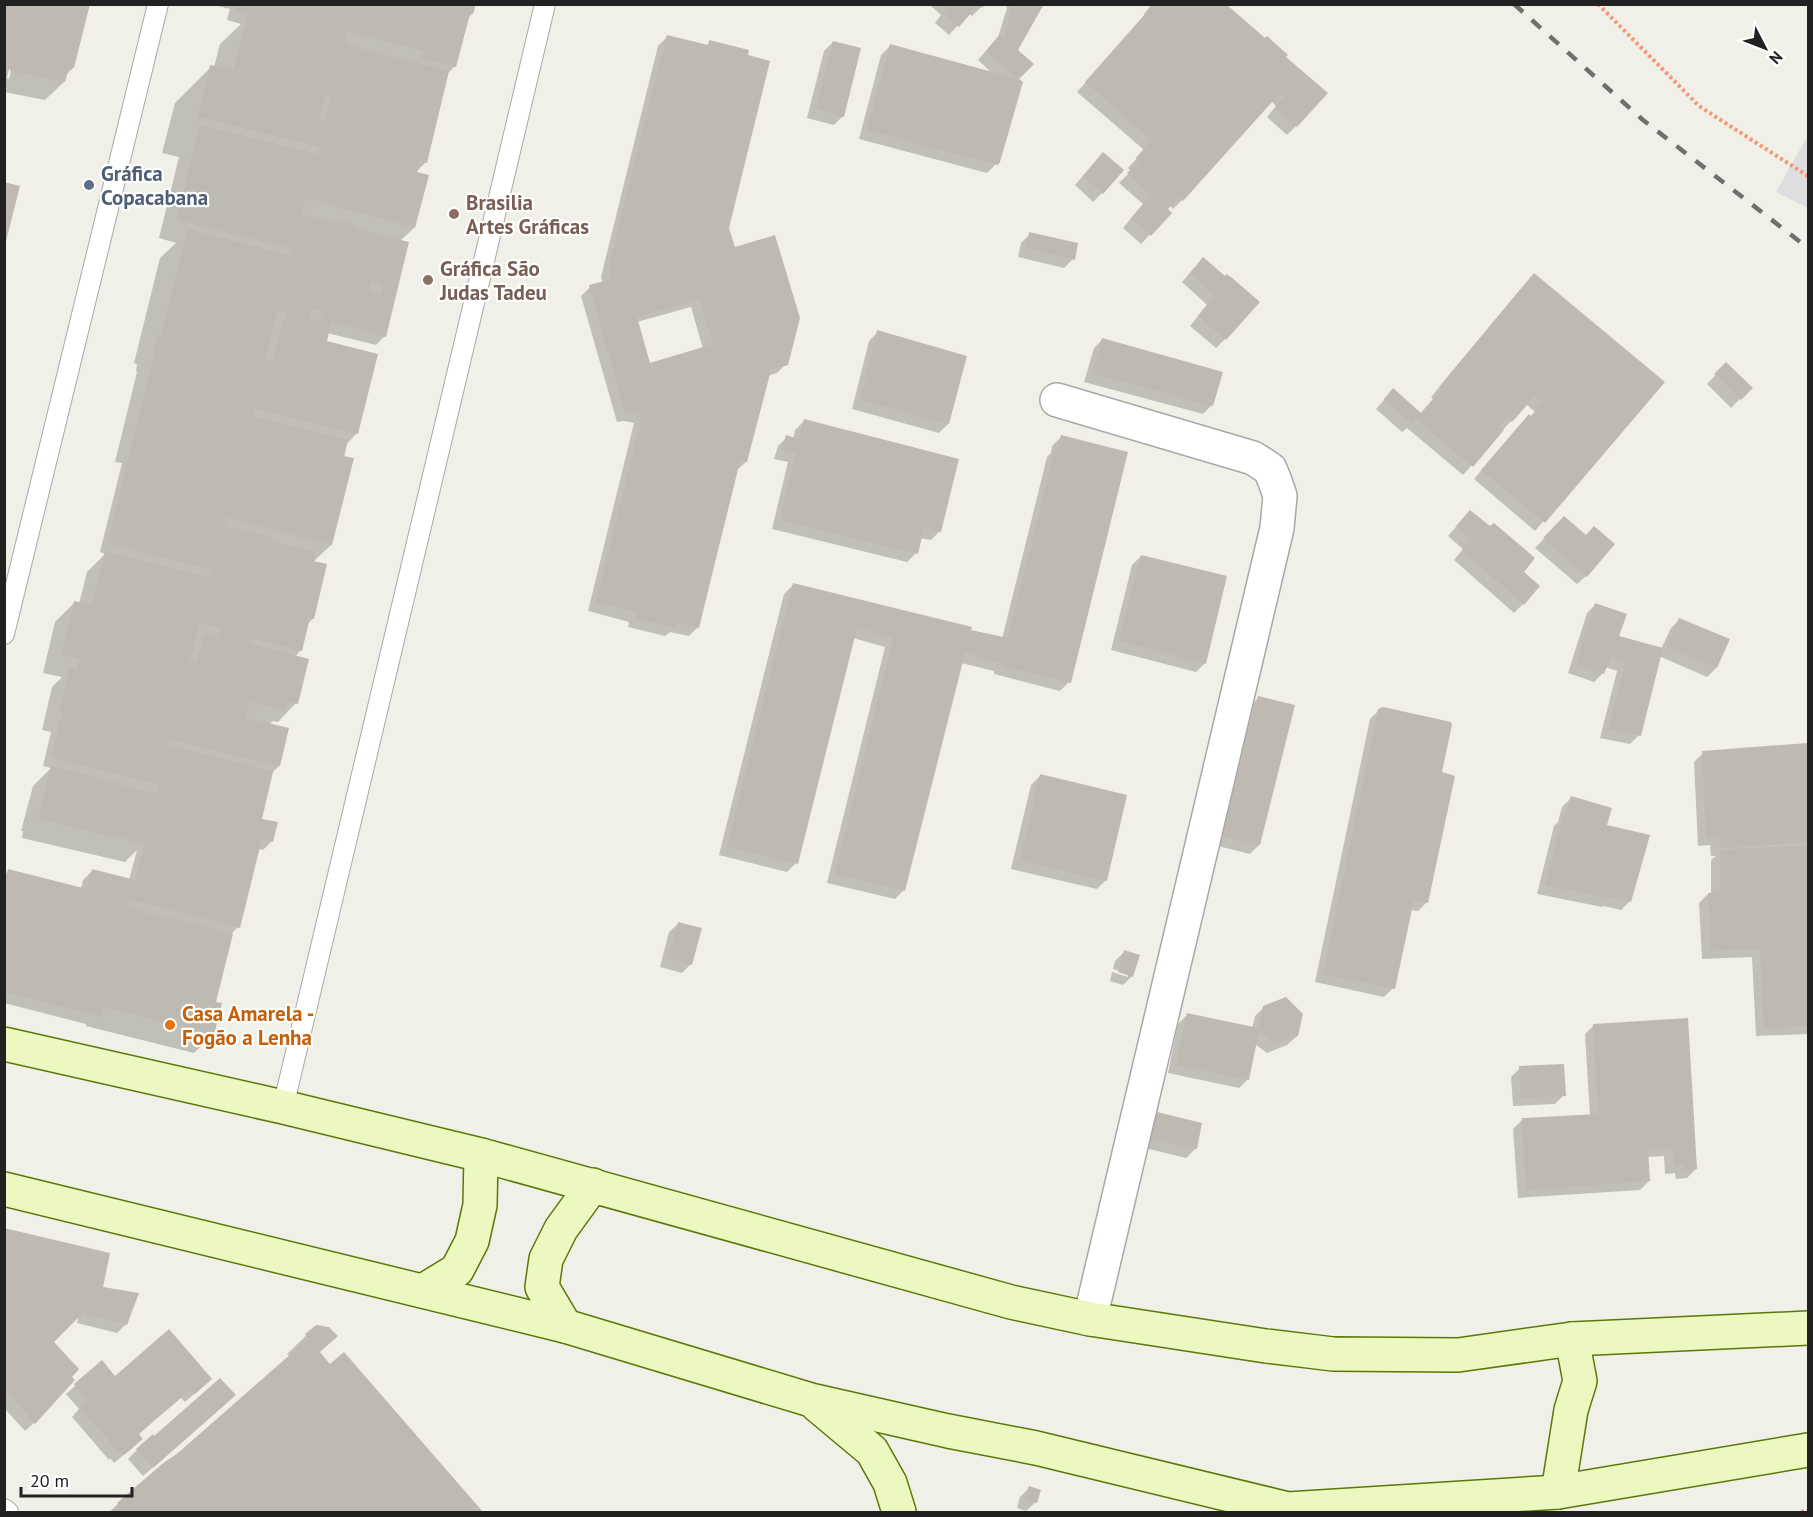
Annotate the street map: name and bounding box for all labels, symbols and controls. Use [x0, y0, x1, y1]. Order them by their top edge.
north arrow [1735, 18, 1795, 78]
text: N [1765, 47, 1787, 69]
place label: Gráfica Copacabana [101, 160, 208, 211]
marker: Gráfica Copacabana [82, 178, 96, 192]
place label: Brasilia Artes Gráficas [466, 189, 589, 240]
marker: Brasilia Artes Gráficas [447, 207, 461, 221]
place label: Gráfica São Judas Tadeu [439, 255, 547, 306]
marker: Gráfica São Judas Tadeu [421, 273, 435, 287]
place label: Casa Amarela - Fogão a Lenha [182, 1000, 314, 1051]
marker: Casa Amarela - Fogão a Lenha [163, 1018, 177, 1032]
scale bar [21, 1460, 132, 1498]
text: 20 m [30, 1469, 69, 1492]

